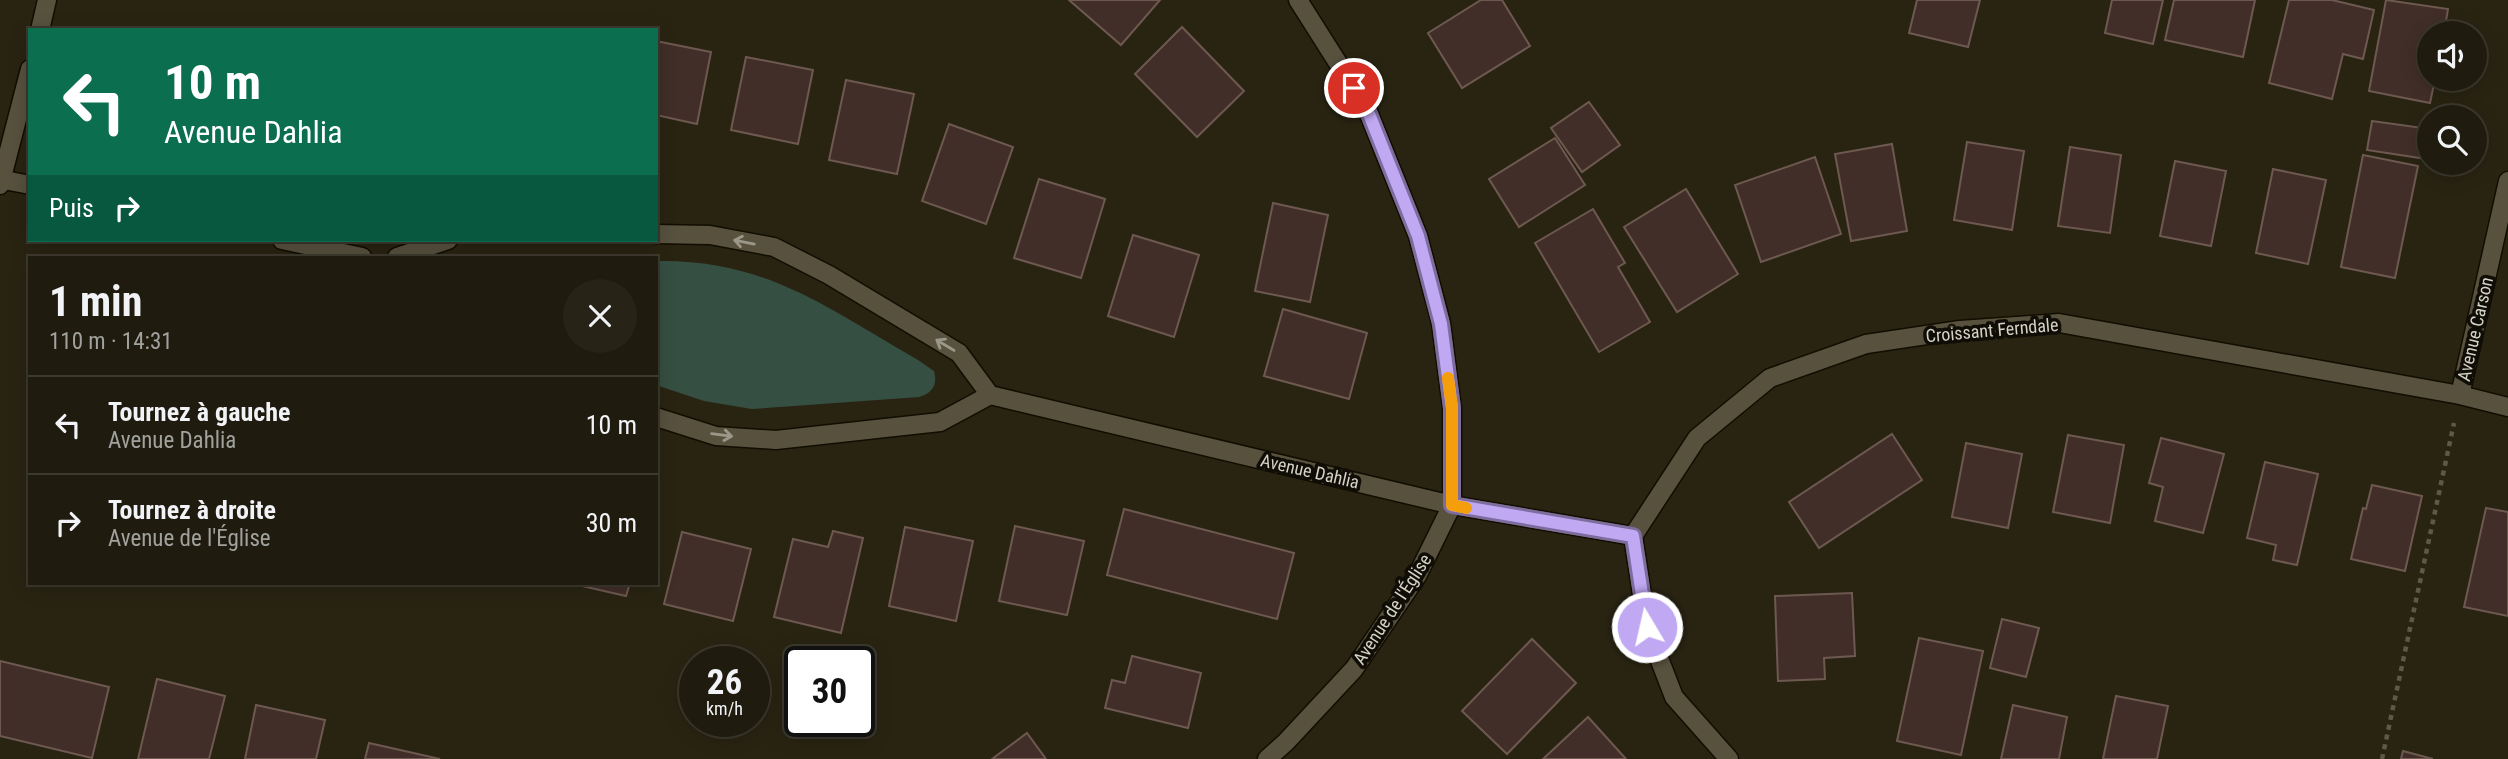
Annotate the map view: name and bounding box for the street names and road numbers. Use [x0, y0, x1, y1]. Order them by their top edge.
street label: Avenue Carson [2453, 275, 2497, 383]
street label: Croissant Ferndale [1925, 314, 2059, 346]
street label: Avenue Dahlia [1259, 449, 1361, 493]
street label: Avenue de l'Église [1349, 550, 1435, 668]

